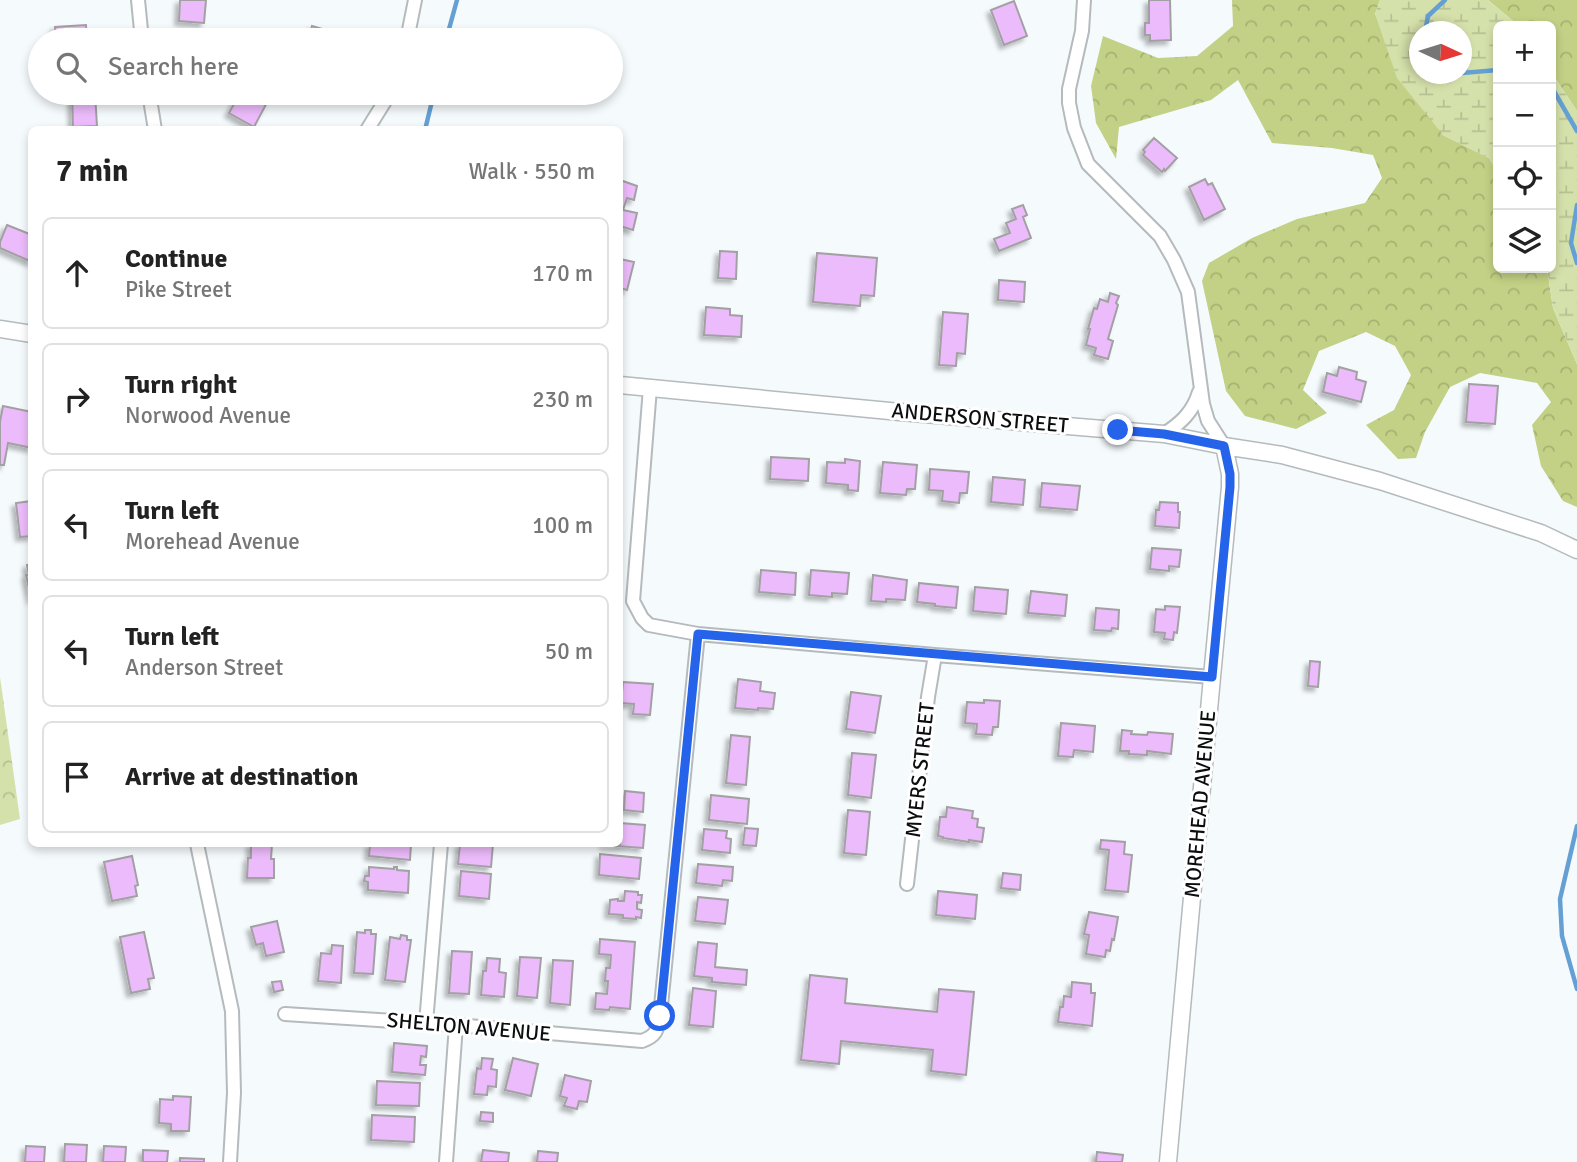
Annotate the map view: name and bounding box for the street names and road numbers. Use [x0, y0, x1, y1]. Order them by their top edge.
street label: ANDERSON STREET [890, 397, 1070, 439]
street label: MYERS STREET [900, 700, 940, 839]
street label: MOREHEAD AVENUE [1179, 709, 1221, 899]
street label: SHELTON AVENUE [386, 1007, 552, 1047]

